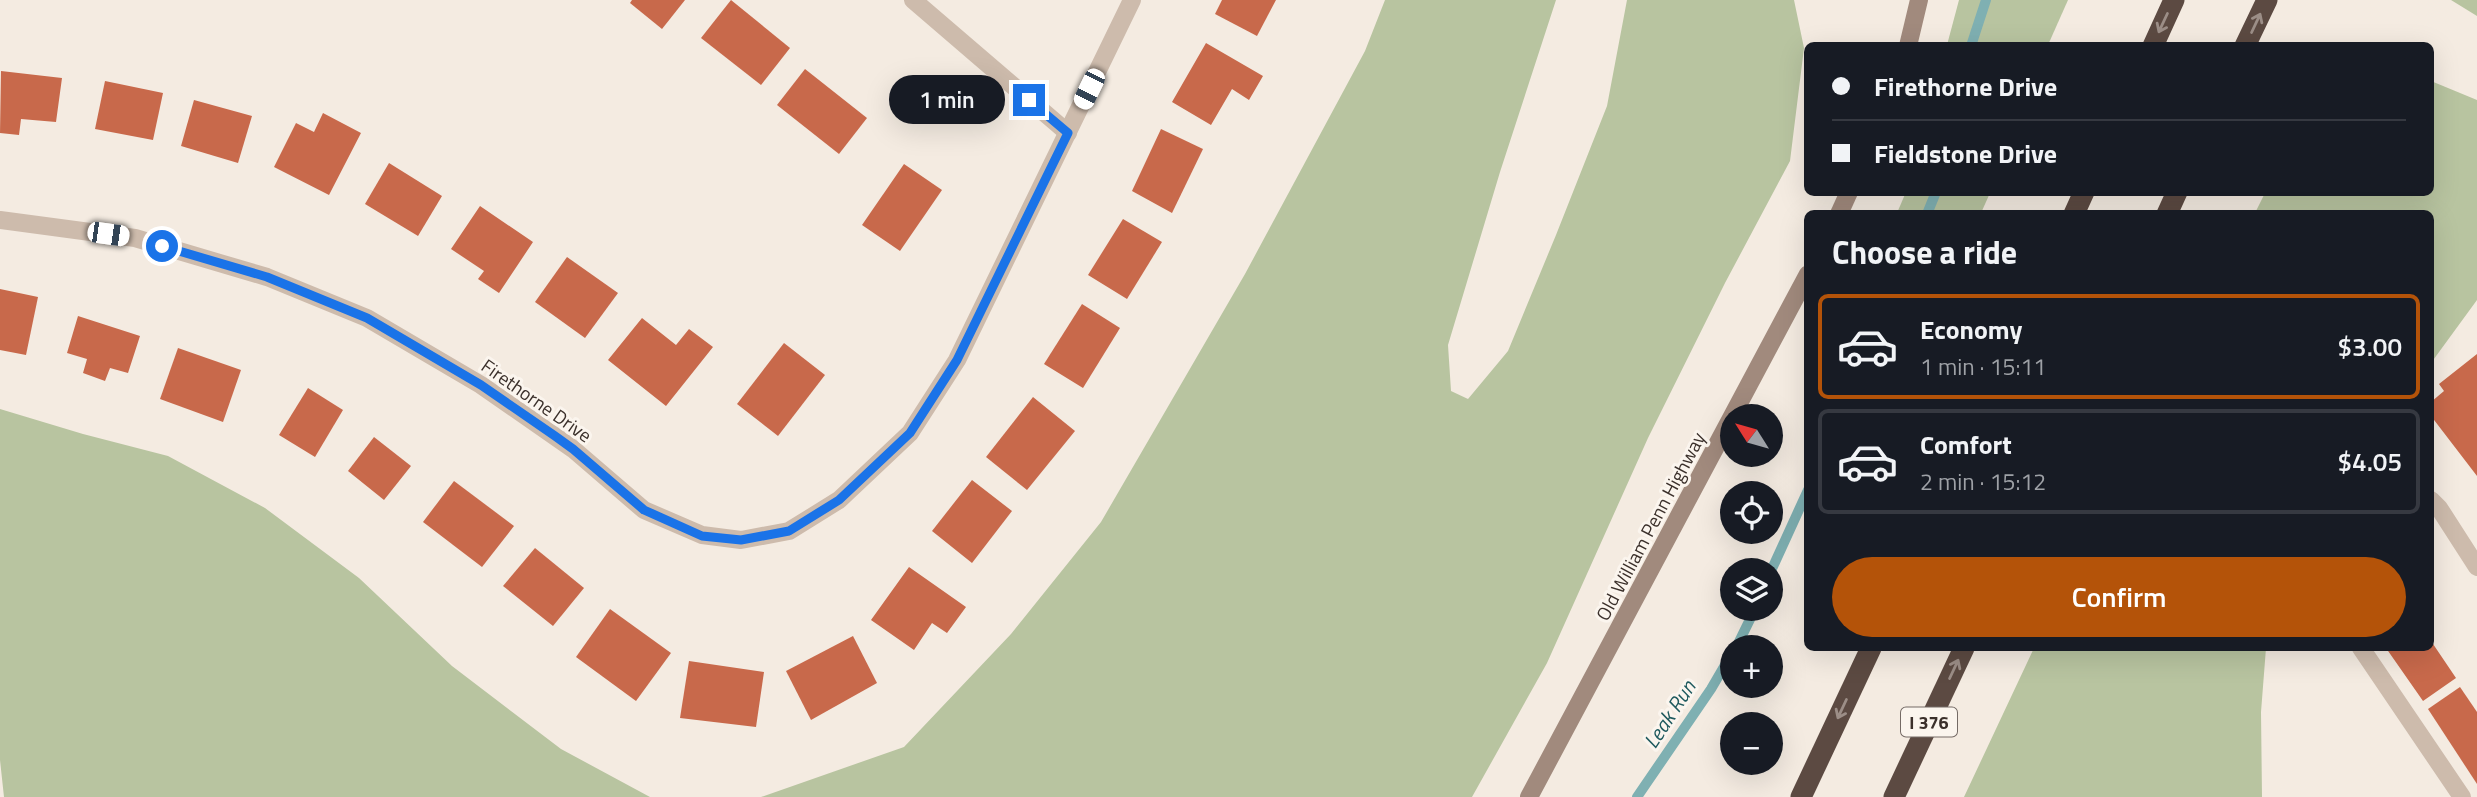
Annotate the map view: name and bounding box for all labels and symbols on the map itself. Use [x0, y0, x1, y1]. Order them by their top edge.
one-way arrow [2156, 12, 2170, 33]
one-way arrow [2250, 13, 2263, 34]
car [1071, 66, 1108, 112]
callout: 1 min [889, 76, 1004, 124]
route end [1013, 84, 1045, 116]
car [86, 221, 131, 247]
route start [146, 230, 178, 262]
street label: Firethorne Drive [476, 351, 598, 449]
north arrow [1720, 404, 1783, 467]
street label: Old William Penn Highway [1588, 427, 1712, 625]
one-way arrow [1948, 659, 1961, 680]
water label: Leak Run [1635, 673, 1703, 754]
one-way arrow [1835, 698, 1848, 719]
road number: I 376 [1901, 708, 1957, 736]

